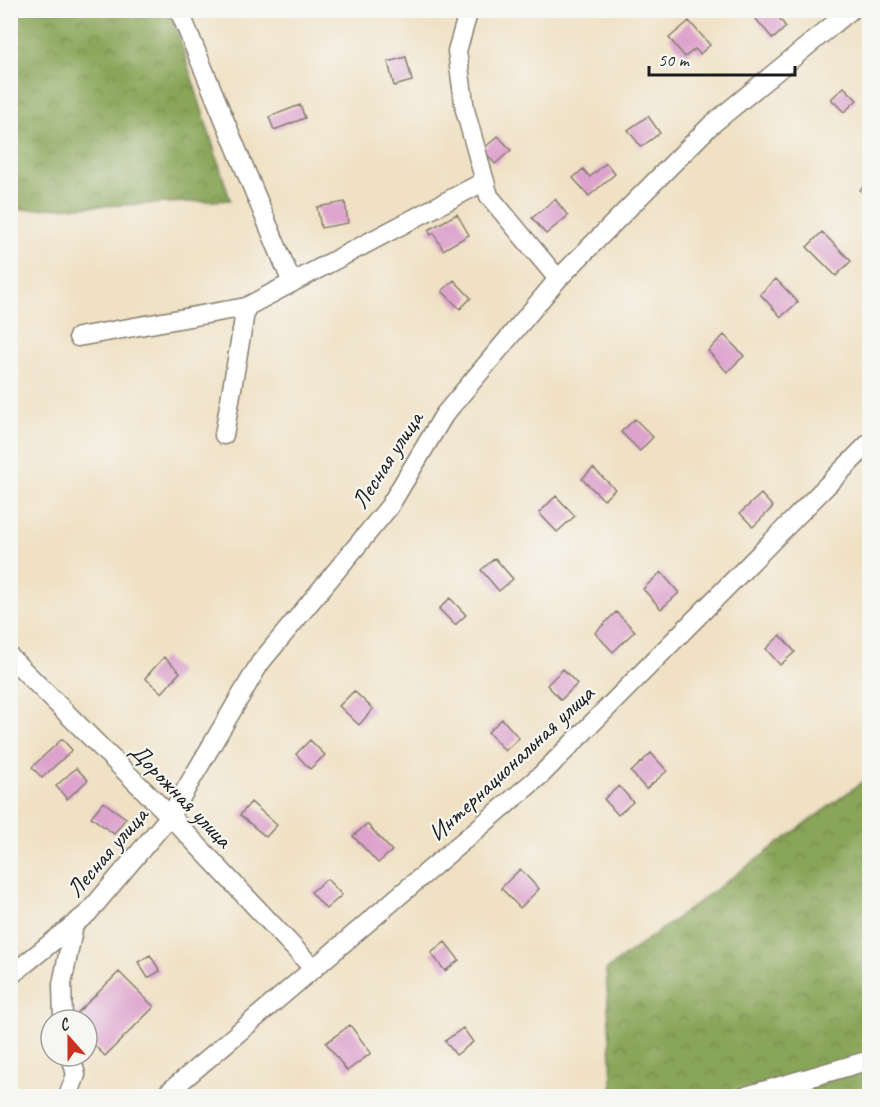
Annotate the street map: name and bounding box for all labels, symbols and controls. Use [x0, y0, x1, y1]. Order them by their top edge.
scale bar [649, 39, 794, 77]
text: 50 m [658, 49, 691, 71]
street label: Лесная улица [345, 404, 431, 514]
street label: Интернациональная улица [422, 677, 601, 848]
street label: Дорожная улица [123, 736, 240, 855]
street label: Лесная улица [60, 799, 156, 903]
north arrow [39, 1008, 99, 1068]
text: С [57, 1013, 73, 1036]

